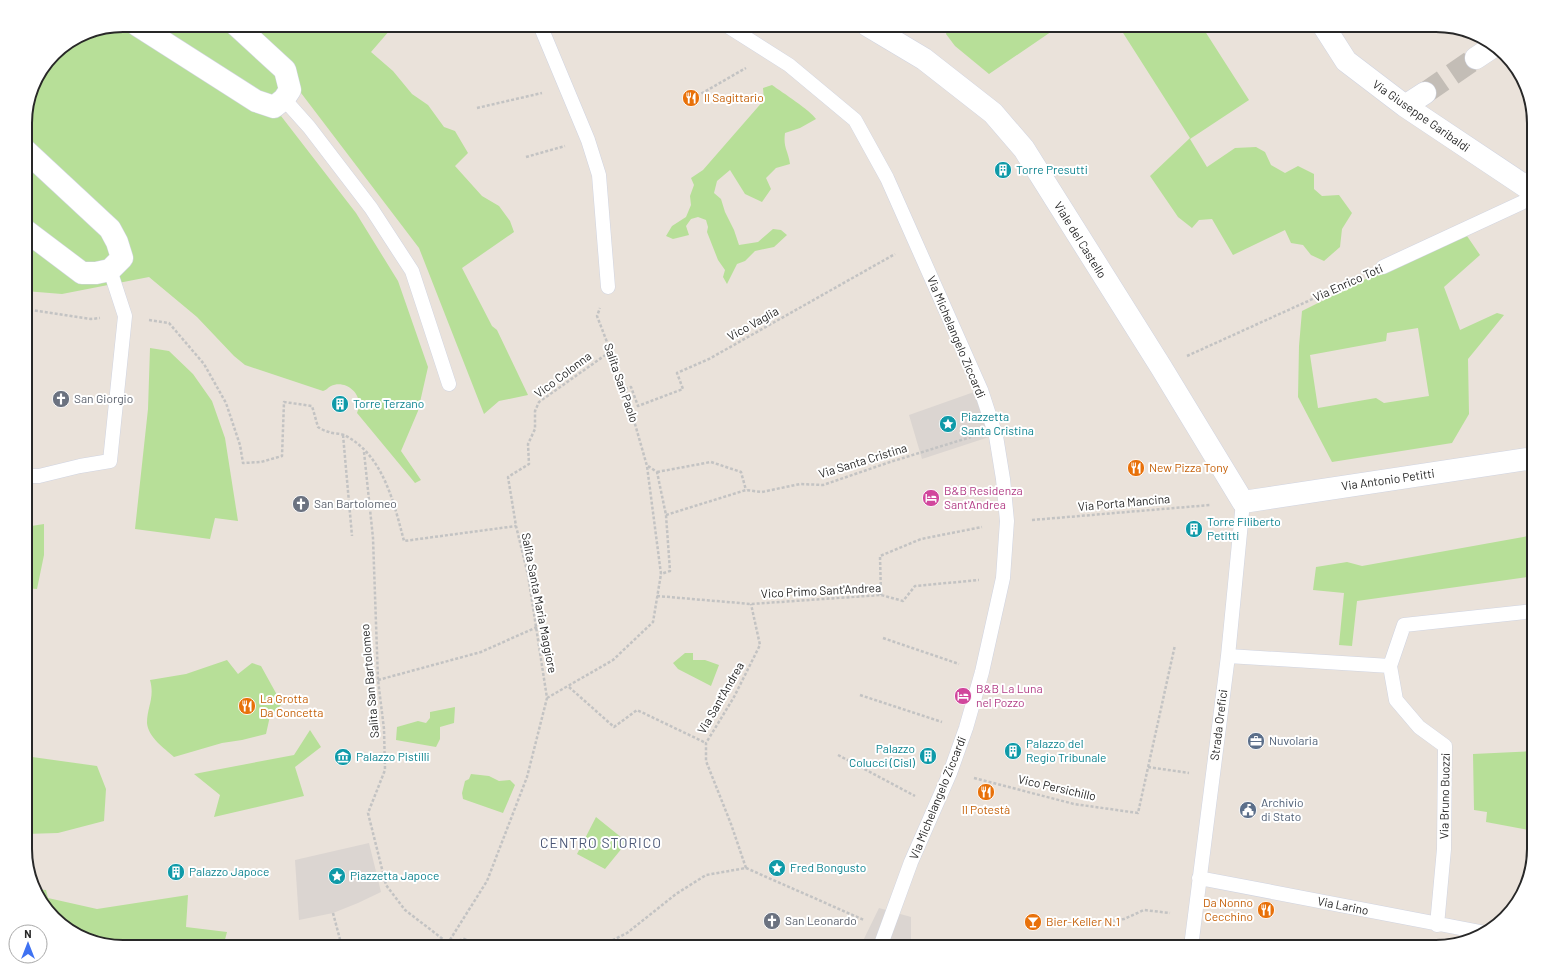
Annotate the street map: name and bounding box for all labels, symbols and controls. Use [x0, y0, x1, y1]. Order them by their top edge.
street label: Via Giuseppe Garibaldi [1370, 76, 1473, 154]
restaurant icon: Il Sagittario [681, 88, 701, 108]
place label: Il Sagittario [704, 90, 764, 104]
building icon: Torre Presutti [993, 160, 1013, 180]
place label: Torre Presutti [1016, 162, 1088, 176]
street label: Viale del Castello [1052, 199, 1110, 280]
street label: Via Enrico Toti [1311, 260, 1385, 304]
street label: Via Michelangelo Ziccardi [925, 273, 989, 400]
street label: Vico Vaglia [725, 303, 781, 343]
street label: Salita San Paolo [602, 341, 642, 424]
street label: Vico Colonna [531, 348, 594, 400]
church icon: San Giorgio [51, 389, 71, 409]
place label: San Giorgio [74, 391, 133, 405]
building icon: Torre Terzano [330, 394, 350, 414]
place label: Torre Terzano [353, 396, 424, 410]
place label: Piazzetta Santa Cristina [961, 409, 1034, 437]
place icon: Piazzetta Santa Cristina [938, 414, 958, 434]
street label: Via Santa Cristina [817, 440, 909, 480]
restaurant icon: New Pizza Tony [1126, 458, 1146, 478]
place label: New Pizza Tony [1149, 460, 1229, 474]
street label: Via Antonio Petitti [1340, 466, 1435, 492]
place label: B&B Residenza Sant'Andrea [944, 483, 1023, 511]
hotel icon: B&B Residenza Sant'Andrea [921, 488, 941, 508]
street label: Via Porta Mancina [1077, 491, 1171, 513]
church icon: San Bartolomeo [291, 494, 311, 514]
place label: San Bartolomeo [314, 496, 397, 510]
place label: Torre Filiberto Petitti [1207, 514, 1281, 542]
building icon: Torre Filiberto Petitti [1184, 519, 1204, 539]
street label: Salita Santa Maria Maggiore [519, 531, 560, 674]
street label: Vico Primo Sant'Andrea [760, 580, 881, 600]
street label: Salita San Bartolomeo [357, 623, 381, 739]
street label: Via Sant'Andrea [694, 659, 746, 736]
place label: B&B La Luna nel Pozzo [976, 681, 1043, 709]
hotel icon: B&B La Luna nel Pozzo [953, 686, 973, 706]
street label: Strada Orefici [1207, 688, 1229, 761]
place label: La Grotta Da Concetta [260, 691, 323, 719]
restaurant icon: La Grotta Da Concetta [237, 696, 257, 716]
office icon: Nuvolaria [1246, 731, 1266, 751]
place label: Nuvolaria [1269, 733, 1318, 747]
street label: Via Michelangelo Ziccardi [906, 734, 968, 861]
place label: Palazzo del Regio Tribunale [1026, 736, 1107, 764]
place label: Palazzo Colucci (Cisl) [849, 741, 916, 769]
building icon: Palazzo del Regio Tribunale [1003, 741, 1023, 761]
building icon: Palazzo Colucci (Cisl) [918, 746, 938, 766]
museum icon: Palazzo Pistilli [333, 747, 353, 767]
place label: Palazzo Pistilli [356, 749, 430, 763]
street label: Via Bruno Buozzi [1436, 753, 1452, 839]
street label: Vico Persichillo [1017, 771, 1098, 803]
restaurant icon: Il Potestà [976, 782, 996, 802]
place label: Archivio di Stato [1261, 795, 1304, 823]
public building icon: Archivio di Stato [1238, 800, 1258, 820]
place label: Il Potestà [962, 802, 1010, 816]
district label: CENTRO STORICO [540, 834, 662, 851]
place icon: Fred Bongusto [767, 858, 787, 878]
place label: Fred Bongusto [790, 860, 866, 874]
building icon: Palazzo Japoce [166, 862, 186, 882]
place label: Palazzo Japoce [189, 864, 269, 878]
place icon: Piazzetta Japoce [327, 866, 347, 886]
place label: Piazzetta Japoce [350, 868, 439, 882]
street label: Via Larino [1316, 893, 1370, 917]
place label: Da Nonno Cecchino [1203, 895, 1253, 923]
restaurant icon: Da Nonno Cecchino [1256, 900, 1276, 920]
church icon: San Leonardo [762, 911, 782, 931]
bar icon: Bier-Keller N.1 [1023, 912, 1043, 932]
place label: San Leonardo [785, 913, 857, 927]
place label: Bier-Keller N.1 [1046, 914, 1120, 928]
north arrow [8, 924, 48, 964]
text: N [24, 927, 32, 940]

